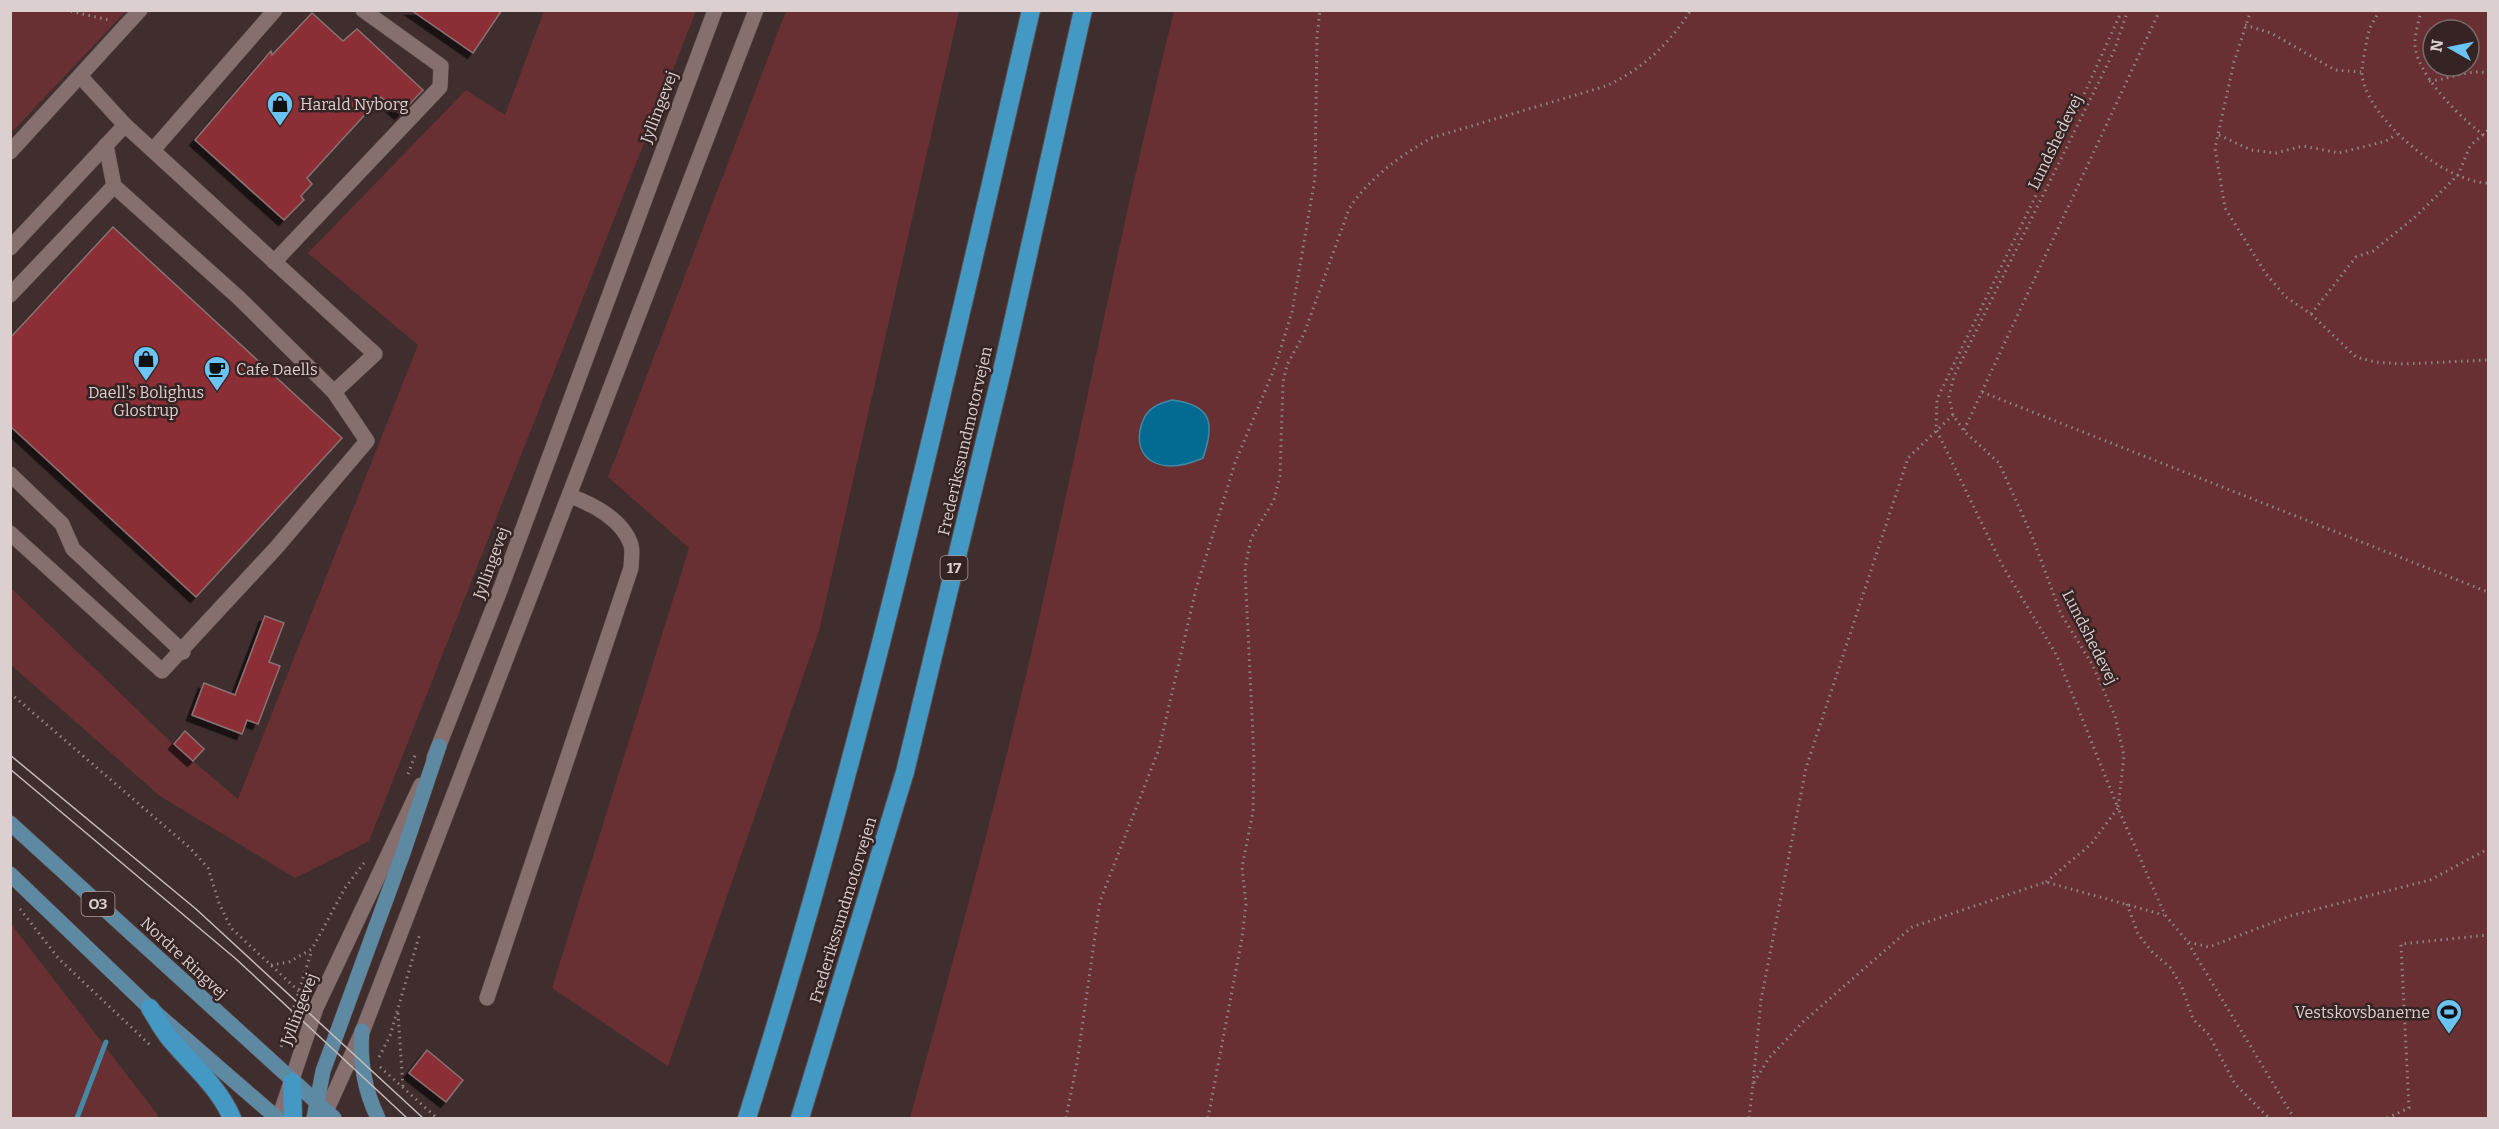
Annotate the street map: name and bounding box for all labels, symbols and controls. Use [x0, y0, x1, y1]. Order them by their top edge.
north arrow [2421, 18, 2481, 78]
text: N [2426, 38, 2447, 53]
street label: Jyllingevej [636, 68, 681, 147]
shop icon: Harald Nyborg [265, 89, 295, 127]
street label: Lundshedevej [2024, 91, 2086, 193]
place label: Harald Nyborg [300, 95, 409, 114]
shop icon: Daell's Bolighus Glostrup [131, 344, 161, 382]
street label: Frederikssundmotorvejen [934, 344, 996, 538]
cafe icon: Cafe Daells [202, 354, 232, 392]
place label: Cafe Daells [236, 360, 318, 379]
place label: Daell's Bolighus Glostrup [88, 383, 204, 420]
street label: Jyllingevej [469, 524, 513, 603]
road number: 17 [940, 556, 968, 580]
street label: Lundshedevej [2058, 587, 2122, 687]
street label: Frederikssundmotorvejen [806, 815, 880, 1005]
road number: O3 [82, 892, 114, 916]
street label: Nordre Ringvej [137, 913, 231, 1003]
street label: Jyllingevej [276, 970, 321, 1049]
sports icon: Vestskovsbanerne [2434, 997, 2464, 1035]
place label: Vestskovsbanerne [2295, 1003, 2430, 1022]

